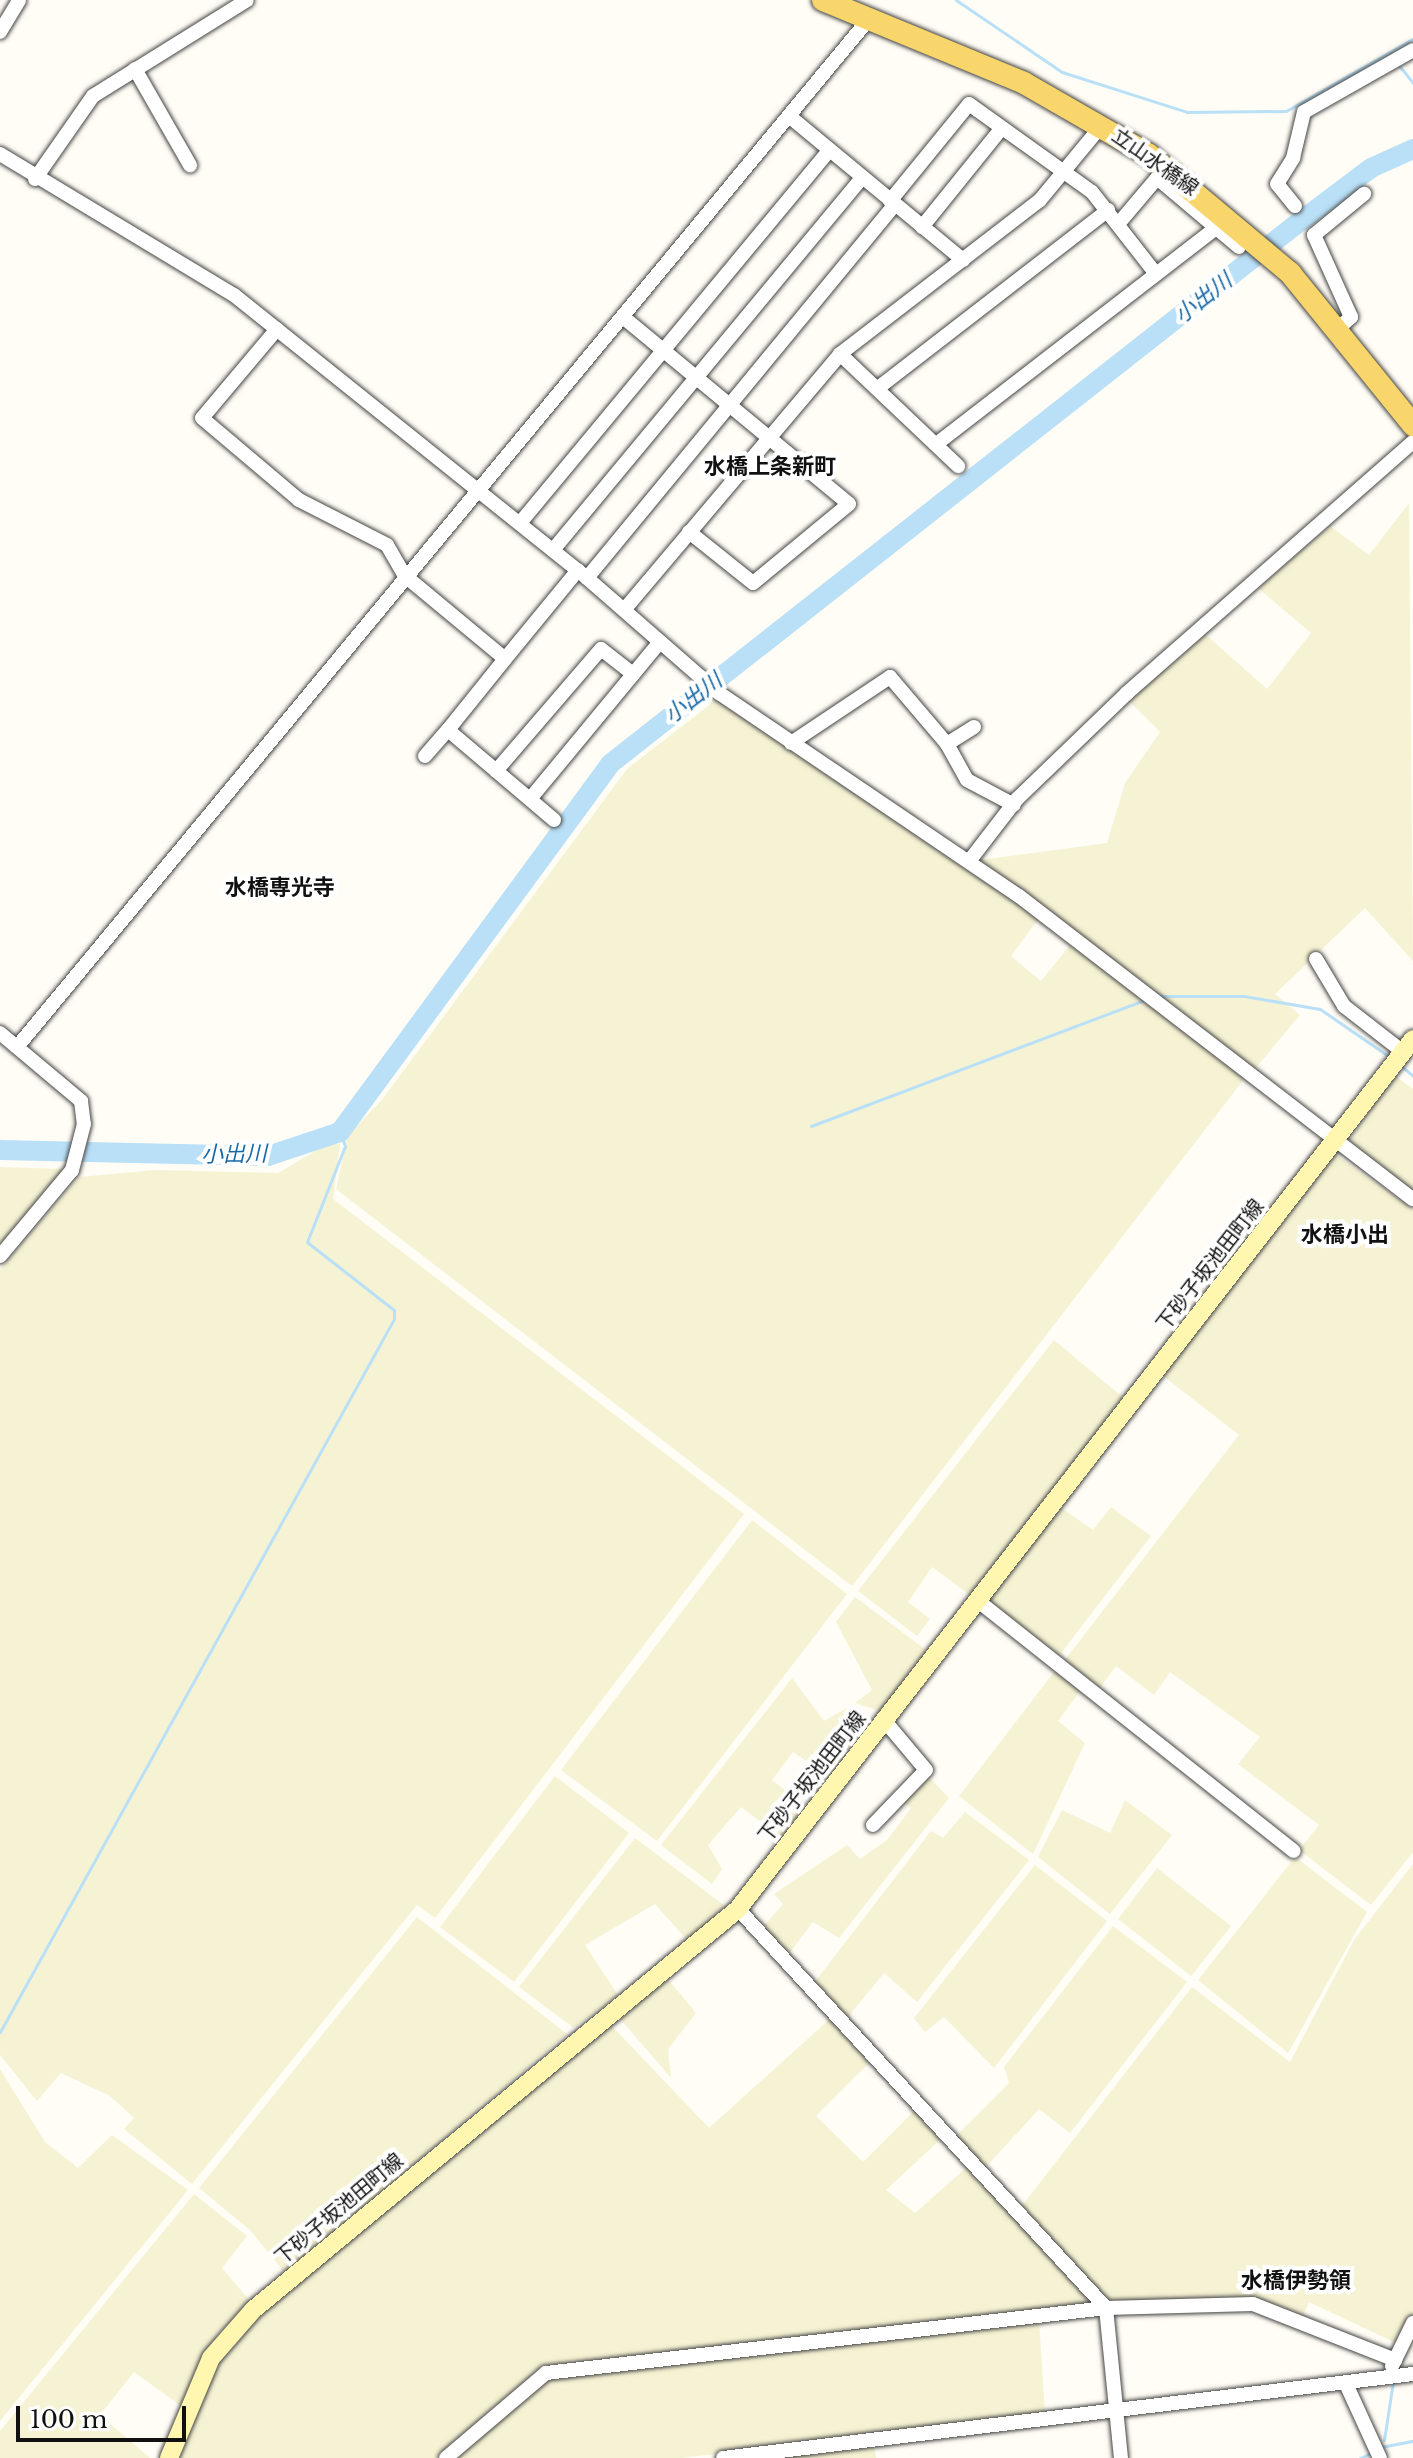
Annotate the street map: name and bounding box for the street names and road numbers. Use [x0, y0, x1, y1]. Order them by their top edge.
street label: 立山水橋線 [1107, 123, 1203, 201]
street label: 下砂子坂池田町線 [1151, 1195, 1269, 1335]
street label: 下砂子坂池田町線 [753, 1707, 871, 1847]
street label: 下砂子坂池田町線 [270, 2148, 408, 2270]

